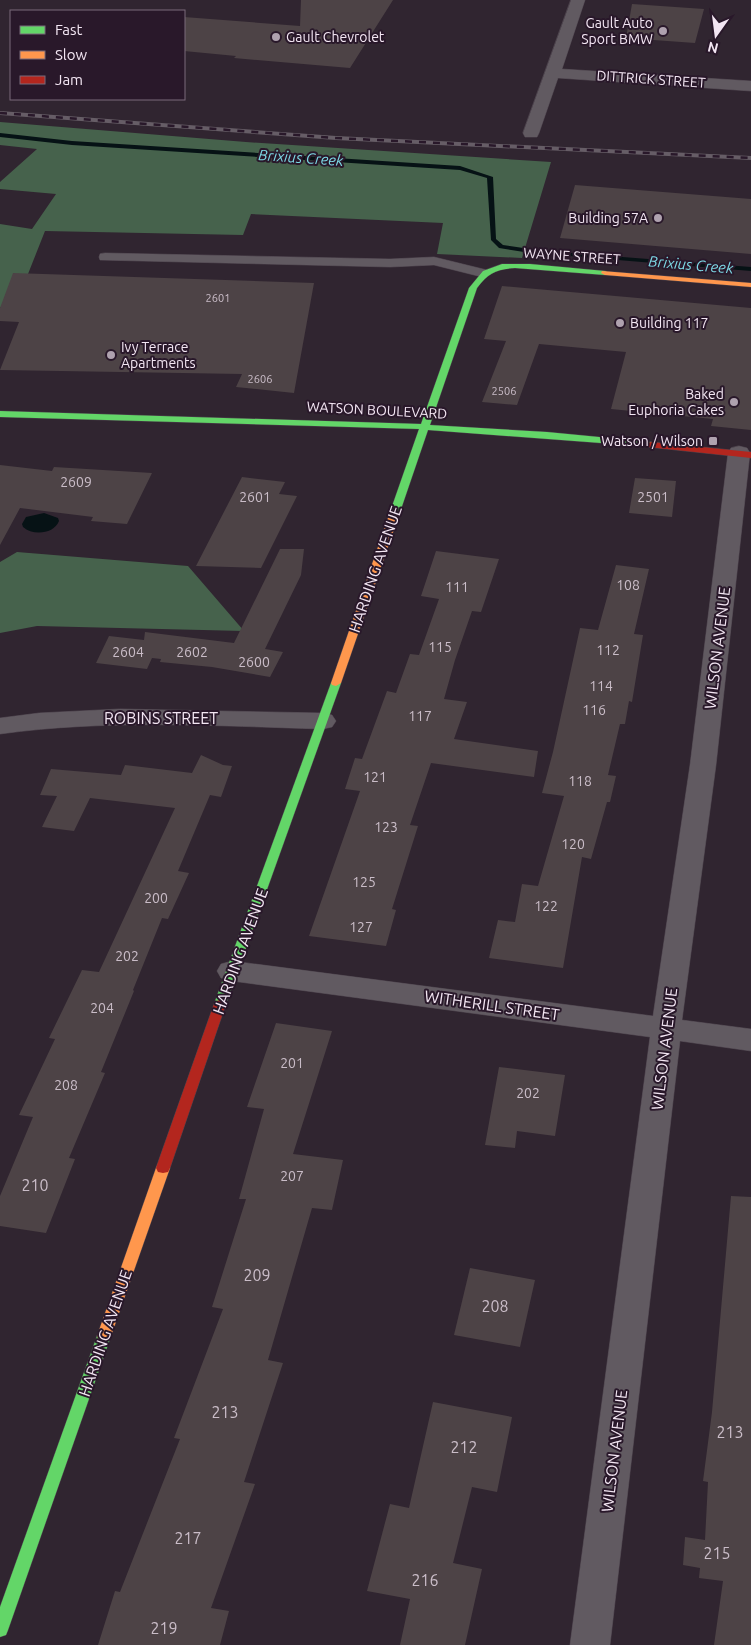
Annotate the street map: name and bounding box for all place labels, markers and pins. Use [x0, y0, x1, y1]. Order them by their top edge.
place label: Gault Auto Sport BMW [581, 15, 653, 47]
marker: Gault Auto Sport BMW [657, 25, 669, 37]
place label: Gault Chevrolet [286, 29, 385, 45]
marker: Gault Chevrolet [270, 31, 282, 43]
place label: Building 57A [568, 210, 648, 226]
marker: Building 57A [652, 212, 664, 224]
place label: Building 117 [630, 315, 708, 331]
marker: Building 117 [614, 317, 626, 329]
place label: Ivy Terrace Apartments [121, 339, 196, 371]
marker: Ivy Terrace Apartments [105, 349, 117, 361]
place label: Baked Euphoria Cakes [628, 386, 724, 418]
marker: Baked Euphoria Cakes [728, 396, 740, 408]
place label: Watson / Wilson [601, 433, 703, 449]
marker: Watson / Wilson [707, 435, 719, 447]

